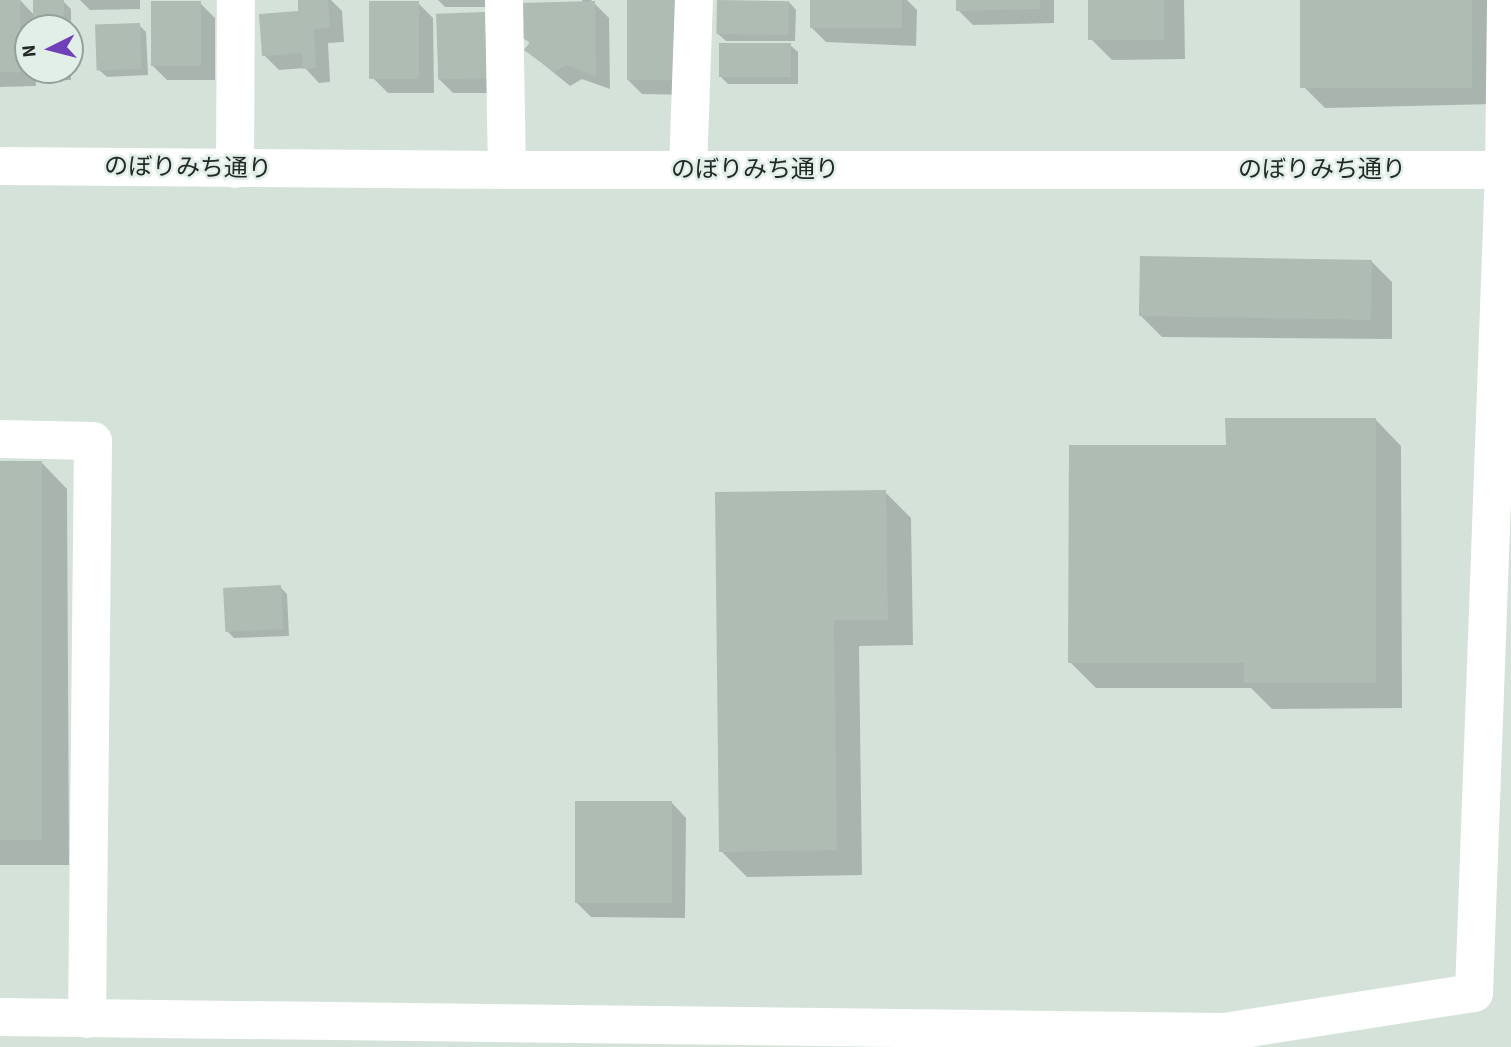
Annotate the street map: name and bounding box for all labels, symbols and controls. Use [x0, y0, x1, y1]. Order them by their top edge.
north arrow [14, 14, 84, 84]
text: N [16, 43, 44, 59]
street label: のぼりみち通り [104, 152, 272, 184]
street label: のぼりみち通り [671, 156, 839, 184]
street label: のぼりみち通り [1238, 156, 1406, 184]

